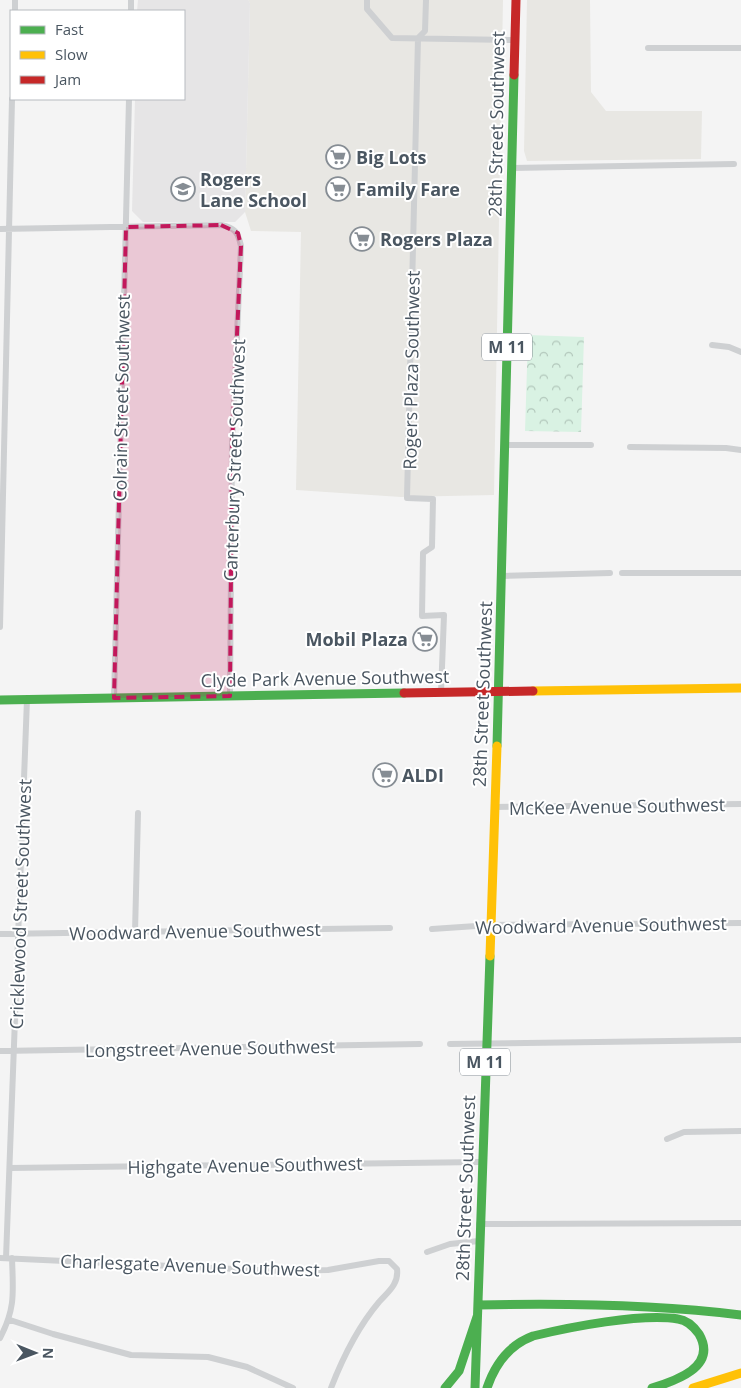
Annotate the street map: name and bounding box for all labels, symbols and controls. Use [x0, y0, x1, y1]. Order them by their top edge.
legend [10, 10, 185, 100]
text: Fast [55, 19, 84, 39]
street label: 28th Street Southwest [482, 31, 510, 217]
text: Slow [55, 44, 88, 64]
text: Jam [53, 69, 81, 89]
supermarket icon: Big Lots [325, 144, 351, 170]
place label: Big Lots [356, 145, 427, 169]
place label: Rogers Lane School [200, 167, 307, 212]
school or university icon: Rogers Lane School [170, 176, 196, 202]
supermarket icon: Family Fare [325, 176, 351, 202]
place label: Family Fare [356, 177, 460, 201]
supermarket icon: Rogers Plaza [349, 226, 375, 252]
place label: Rogers Plaza [380, 227, 493, 251]
street label: Rogers Plaza Southwest [397, 270, 425, 470]
street label: Colrain Street Southwest [107, 294, 135, 502]
road number: M 11 [482, 334, 532, 361]
street label: Canterbury Street Southwest [218, 338, 250, 582]
street label: 28th Street Southwest [467, 601, 497, 787]
supermarket icon: Mobil Plaza [412, 626, 438, 652]
place label: Mobil Plaza [306, 627, 408, 651]
street label: Clyde Park Avenue Southwest [201, 664, 449, 692]
supermarket icon: ALDI [372, 762, 398, 788]
place label: ALDI [402, 763, 444, 787]
street label: Cricklewood Street Southwest [4, 778, 36, 1030]
street label: McKee Avenue Southwest [509, 792, 725, 820]
street label: Woodward Avenue Southwest [475, 911, 727, 939]
street label: Woodward Avenue Southwest [69, 917, 321, 945]
street label: Longstreet Avenue Southwest [85, 1034, 335, 1062]
road number: M 11 [460, 1048, 510, 1076]
street label: 28th Street Southwest [450, 1095, 480, 1281]
street label: Highgate Avenue Southwest [127, 1151, 363, 1179]
street label: Charlesgate Avenue Southwest [60, 1248, 320, 1282]
north arrow [10, 1328, 60, 1378]
text: N [39, 1347, 58, 1359]

